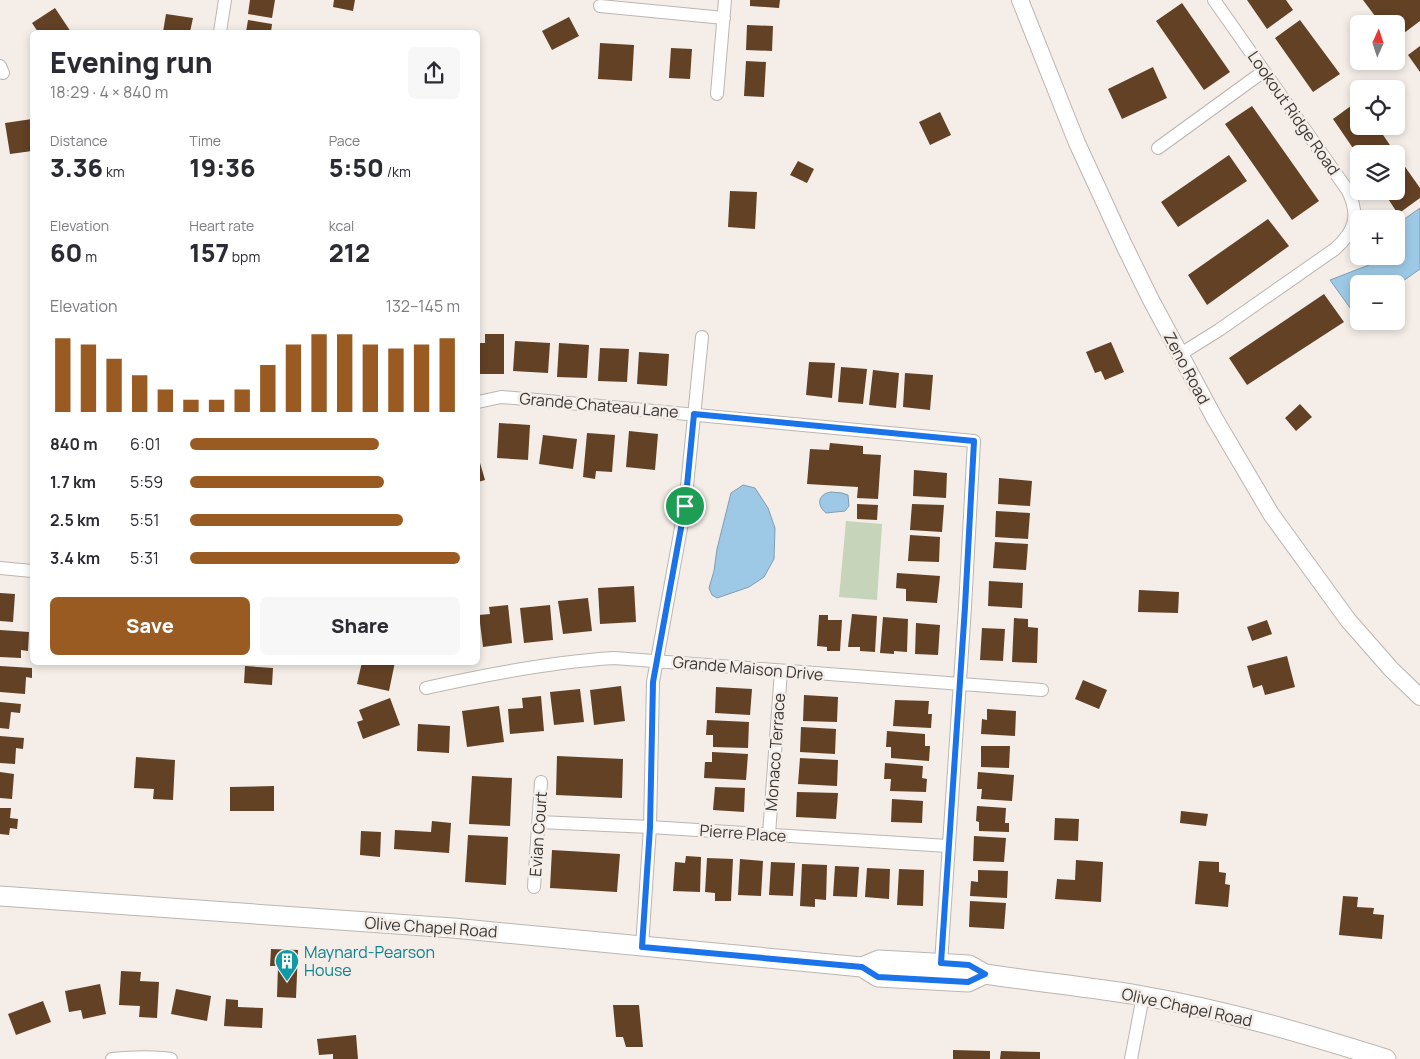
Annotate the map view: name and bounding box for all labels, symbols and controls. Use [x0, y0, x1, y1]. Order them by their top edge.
north arrow [1350, 15, 1405, 70]
map controls [1350, 15, 1405, 330]
text: Evening run [50, 43, 213, 81]
button: share [408, 47, 460, 99]
street label: Lookout Ridge Road [1243, 47, 1345, 179]
button: locate [1350, 80, 1405, 135]
text: 18:29 · 4 × 840 m [50, 81, 168, 103]
text: Distance [50, 131, 107, 150]
text: Time [189, 131, 221, 150]
text: Pace [329, 131, 360, 150]
button: layers [1350, 145, 1405, 200]
text: 3.36 [50, 150, 103, 185]
text: 19:36 [189, 150, 255, 185]
text: 5:50 [329, 150, 384, 185]
text: km [103, 162, 125, 181]
text: /km [384, 162, 411, 181]
button: + [1350, 210, 1405, 265]
text: Elevation [50, 216, 109, 235]
text: Heart rate [189, 216, 254, 235]
text: kcal [329, 216, 354, 235]
text: 60 [50, 235, 82, 270]
text: 157 [189, 235, 229, 270]
text: 212 [329, 235, 370, 270]
text: m [82, 247, 97, 266]
text: bpm [229, 247, 260, 266]
button: − [1350, 275, 1405, 330]
text: Elevation [50, 295, 118, 317]
text: 132–145 m [386, 295, 460, 317]
street label: Zeno Road [1159, 328, 1215, 408]
street label: Grande Chateau Lane [519, 387, 679, 423]
text: 840 m [50, 433, 98, 455]
text: 6:01 [130, 433, 161, 455]
text: 1.7 km [50, 471, 96, 493]
text: 5:59 [130, 471, 163, 493]
pin [664, 485, 706, 527]
icon: arrive [671, 492, 699, 520]
text: 2.5 km [50, 509, 100, 531]
text: 5:51 [130, 509, 160, 531]
text: 3.4 km [50, 547, 100, 569]
text: 5:31 [130, 547, 159, 569]
button: Save [50, 597, 250, 655]
button: Share [260, 597, 460, 655]
street label: Grande Maison Drive [672, 650, 824, 686]
street label: Monaco Terrace [760, 692, 790, 812]
street label: Evian Court [524, 791, 552, 877]
street label: Pierre Place [699, 819, 787, 847]
street label: Olive Chapel Road [364, 911, 498, 943]
place label: Maynard-Pearson House [304, 941, 435, 981]
building icon: Maynard-Pearson House [274, 948, 300, 982]
street label: Olive Chapel Road [1120, 982, 1254, 1032]

